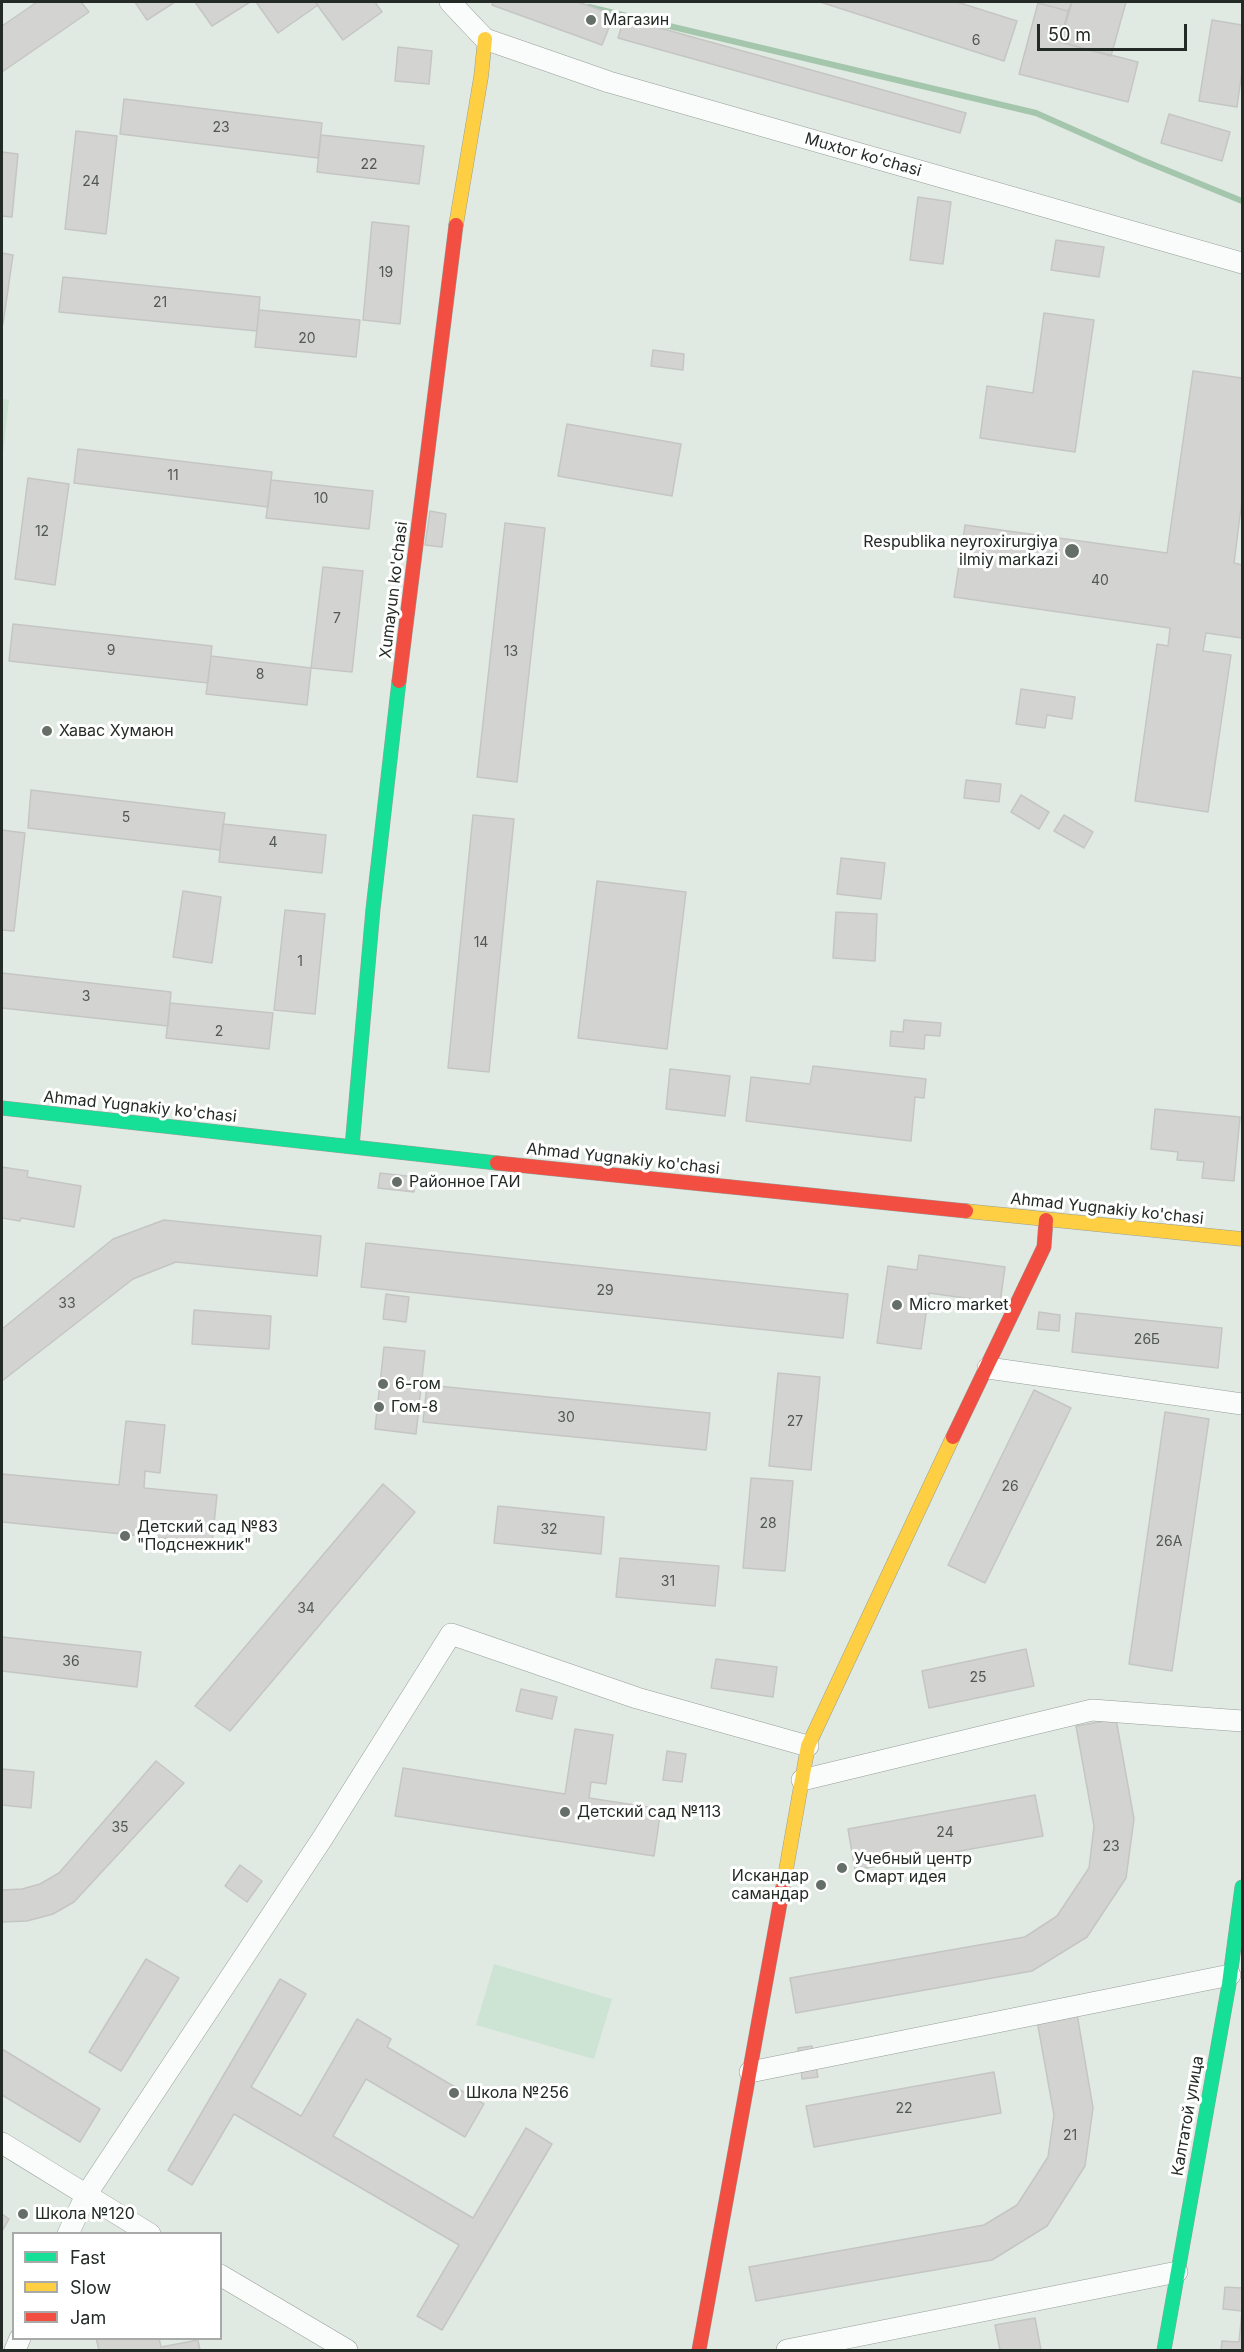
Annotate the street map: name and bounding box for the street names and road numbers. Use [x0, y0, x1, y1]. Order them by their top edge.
street label: Muxtor koʻchasi [803, 129, 923, 181]
street label: Xumayun ko'chasi [376, 520, 412, 660]
street label: Ahmad Yugnakiy ko'chasi [42, 1087, 238, 1127]
street label: Ahmad Yugnakiy ko'chasi [525, 1139, 721, 1179]
street label: Ahmad Yugnakiy ko'chasi [1009, 1189, 1205, 1229]
street label: Калтатой улица [1168, 2054, 1208, 2178]

